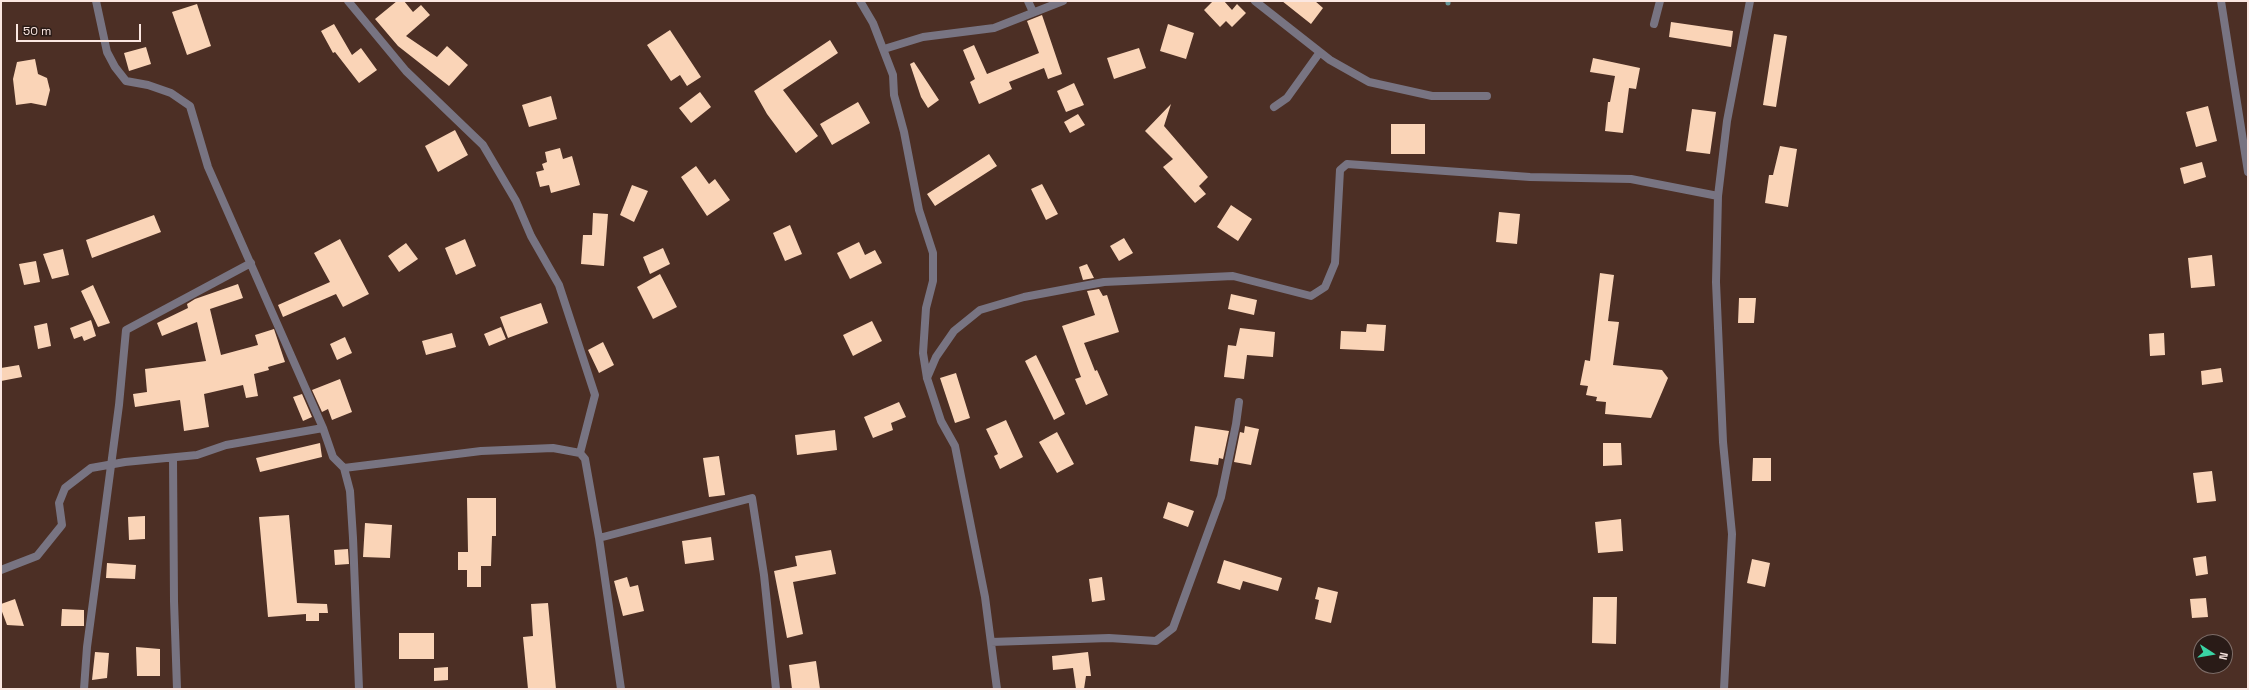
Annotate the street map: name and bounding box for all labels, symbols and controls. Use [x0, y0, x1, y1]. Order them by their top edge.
scale bar [18, 16, 143, 42]
text: 50 m [23, 23, 51, 39]
north arrow [2193, 634, 2233, 674]
text: N [2216, 651, 2231, 661]

